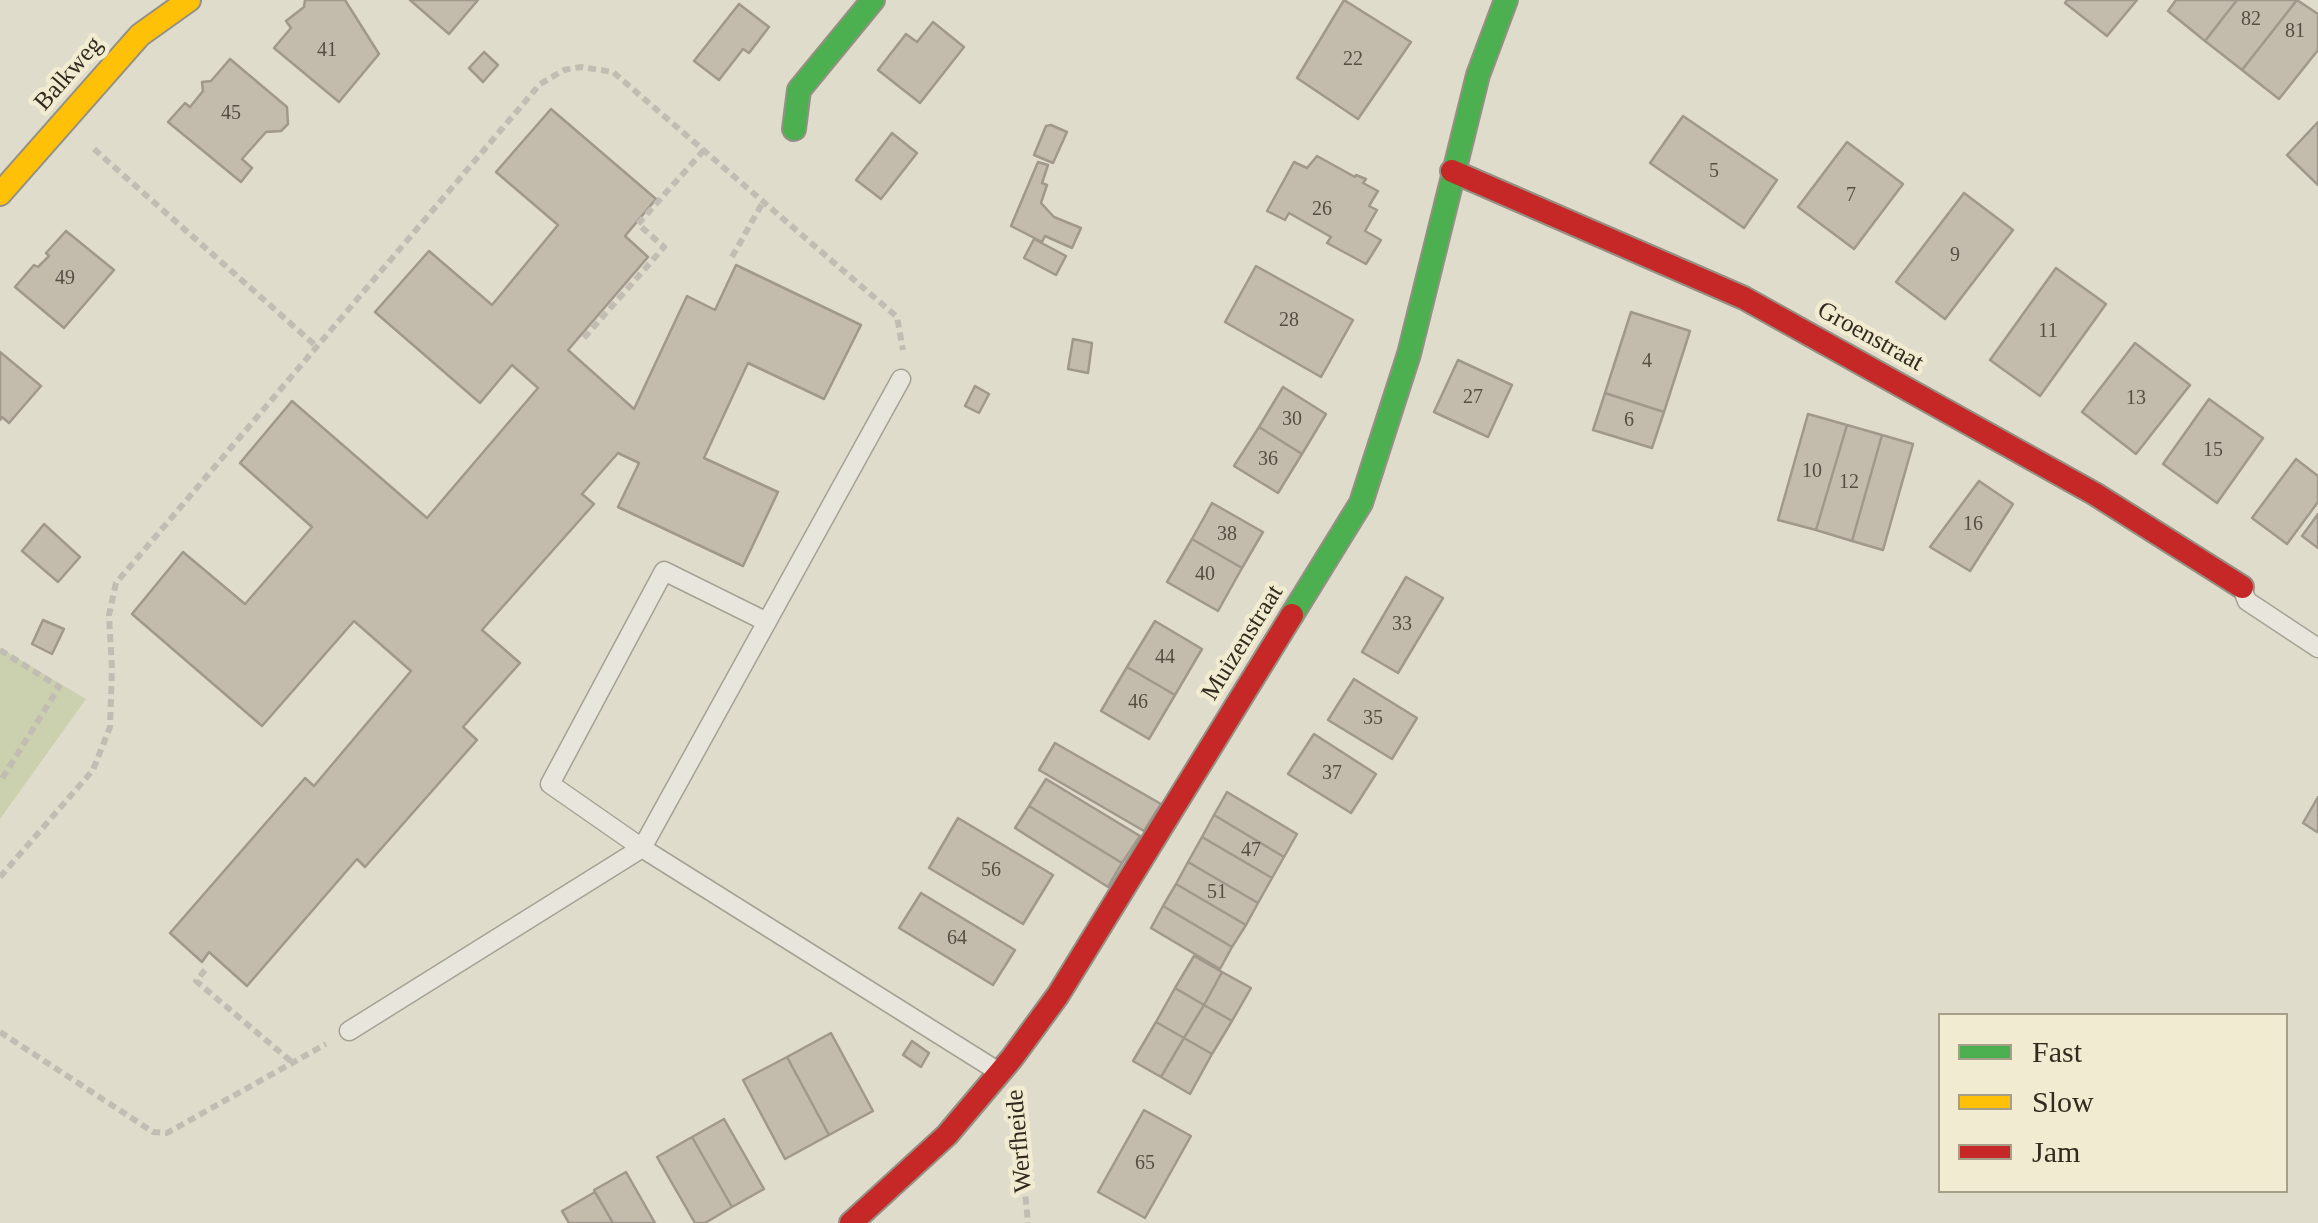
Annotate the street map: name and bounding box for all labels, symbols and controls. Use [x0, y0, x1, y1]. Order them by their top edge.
house number: 82 [2241, 8, 2261, 32]
house number: 81 [2285, 20, 2305, 44]
street label: Balkweg [29, 31, 109, 117]
house number: 41 [317, 39, 337, 63]
house number: 22 [1343, 48, 1363, 72]
house number: 45 [221, 102, 241, 126]
house number: 5 [1709, 160, 1719, 184]
house number: 7 [1846, 184, 1856, 208]
house number: 26 [1312, 198, 1332, 222]
house number: 9 [1950, 244, 1960, 268]
house number: 49 [55, 267, 75, 291]
street label: Groenstraat [1812, 296, 1928, 378]
house number: 28 [1279, 309, 1299, 333]
house number: 11 [2038, 320, 2058, 344]
house number: 4 [1642, 350, 1652, 374]
house number: 27 [1463, 386, 1483, 410]
house number: 13 [2126, 387, 2146, 411]
house number: 30 [1282, 408, 1302, 432]
house number: 6 [1624, 409, 1634, 433]
house number: 15 [2203, 439, 2223, 463]
house number: 36 [1258, 448, 1278, 472]
house number: 10 [1802, 460, 1822, 484]
house number: 12 [1839, 471, 1859, 495]
house number: 16 [1963, 513, 1983, 537]
house number: 38 [1217, 523, 1237, 547]
house number: 40 [1195, 563, 1215, 587]
street label: Muizenstraat [1196, 580, 1290, 706]
house number: 33 [1392, 613, 1412, 637]
house number: 44 [1155, 646, 1175, 670]
house number: 46 [1128, 691, 1148, 715]
house number: 35 [1363, 707, 1383, 731]
house number: 37 [1322, 762, 1342, 786]
house number: 47 [1241, 839, 1261, 863]
house number: 56 [981, 859, 1001, 883]
house number: 51 [1207, 881, 1227, 905]
house number: 64 [947, 927, 967, 951]
legend [1938, 1013, 2288, 1193]
text: Fast [2032, 1035, 2082, 1068]
text: Slow [2032, 1085, 2094, 1118]
street label: Werfheide [1001, 1088, 1039, 1194]
text: Jam [2032, 1135, 2080, 1168]
house number: 65 [1135, 1152, 1155, 1176]

